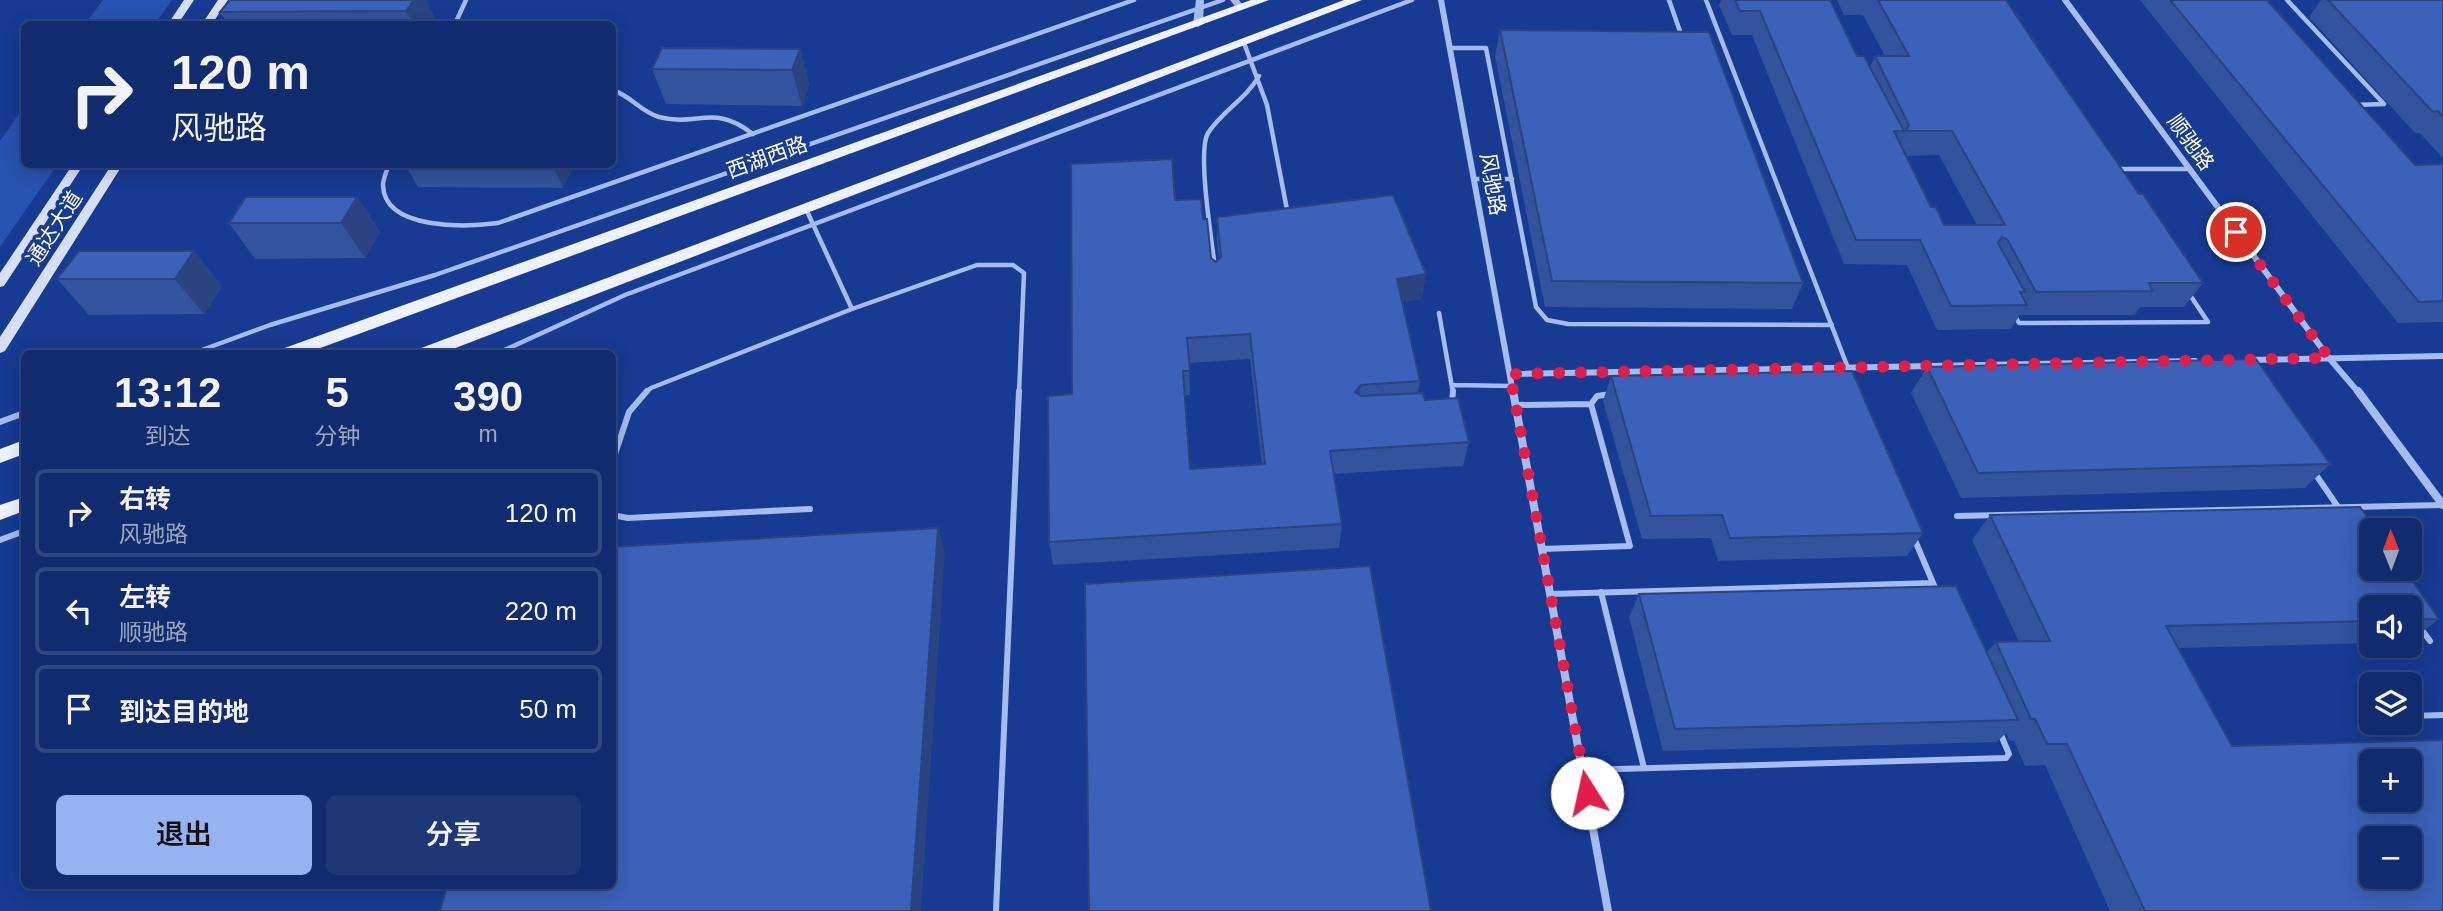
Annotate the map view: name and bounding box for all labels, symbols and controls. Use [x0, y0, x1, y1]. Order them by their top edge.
text: 120 m [171, 45, 310, 99]
icon: right [56, 49, 147, 140]
text: 风驰路 [171, 110, 267, 146]
street label: 顺驰路 [2163, 110, 2219, 174]
street label: 西湖西路 [724, 132, 810, 182]
street label: 风驰路 [1476, 151, 1510, 217]
street label: 通达大道 [21, 187, 87, 269]
pin [2206, 202, 2266, 262]
icon: arrive [2217, 213, 2255, 251]
text: 13:12 [114, 369, 221, 416]
text: 5 [325, 369, 349, 416]
text: 390 [453, 373, 523, 420]
text: m [479, 421, 498, 447]
text: 到达 [145, 423, 191, 449]
text: 分钟 [314, 423, 360, 449]
text: 右转 [119, 484, 171, 514]
icon: right [60, 494, 98, 532]
text: 120 m [505, 498, 577, 528]
north arrow [2359, 518, 2422, 581]
map controls [2359, 518, 2422, 889]
text: 风驰路 [119, 521, 188, 547]
text: 左转 [119, 582, 171, 612]
icon: left [60, 592, 98, 630]
button: sound [2359, 595, 2422, 658]
text: 220 m [505, 596, 577, 626]
text: 顺驰路 [119, 619, 188, 645]
button: layers [2359, 672, 2422, 735]
icon: arrive [60, 690, 98, 728]
text: 50 m [519, 694, 577, 724]
text: 到达目的地 [119, 697, 249, 727]
button: + [2359, 749, 2422, 812]
position arrow [1550, 756, 1624, 830]
button: 退出 [56, 795, 312, 875]
button: 分享 [326, 795, 581, 875]
button: − [2359, 826, 2422, 889]

